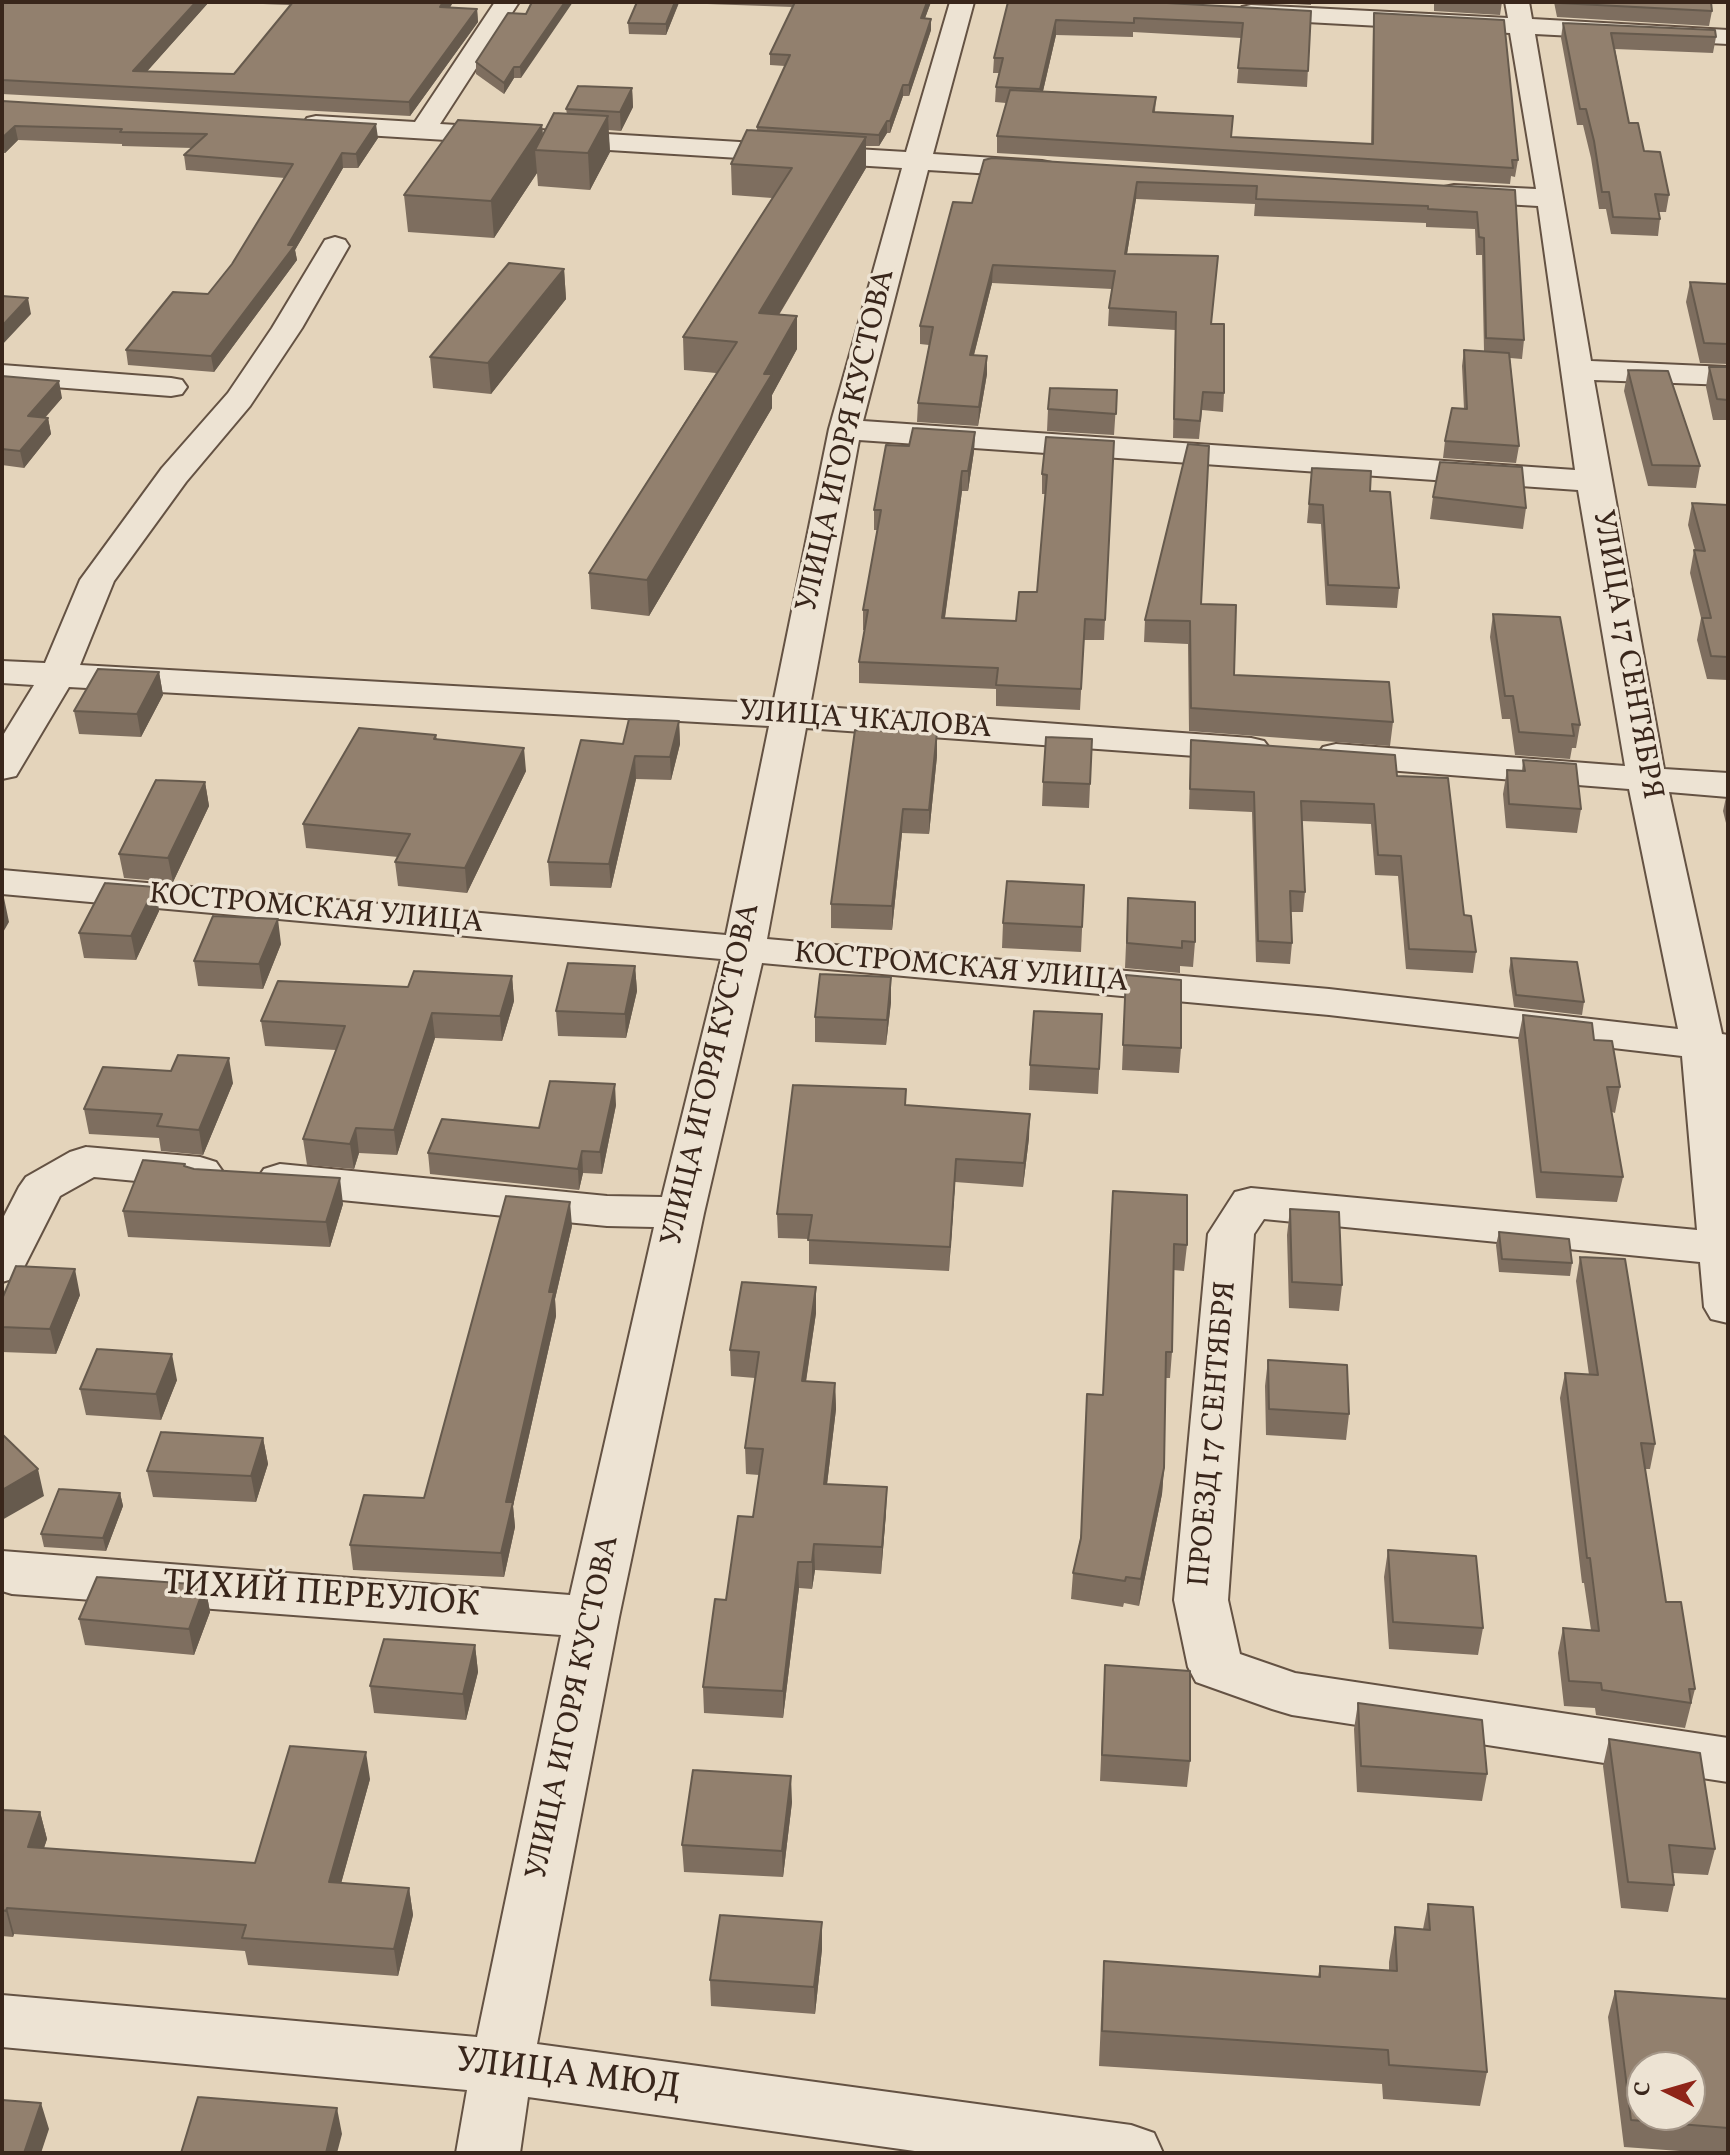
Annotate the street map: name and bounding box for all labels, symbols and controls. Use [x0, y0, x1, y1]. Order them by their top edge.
street label: УЛИЦА ИГОРЯ КУСТОВА [791, 266, 905, 616]
street label: УЛИЦА 17 СЕНТЯБРЯ [1582, 508, 1668, 802]
street label: УЛИЦА ЧКАЛОВА [737, 695, 993, 749]
street label: КОСТРОМСКАЯ УЛИЦА [147, 878, 485, 944]
street label: УЛИЦА ИГОРЯ КУСТОВА [656, 900, 770, 1250]
street label: КОСТРОМСКАЯ УЛИЦА [792, 937, 1130, 1003]
street label: ПРОЕЗД 17 СЕНТЯБРЯ [1184, 1280, 1246, 1588]
street label: УЛИЦА ИГОРЯ КУСТОВА [521, 1533, 629, 1883]
street label: ТИХИЙ ПЕРЕУЛОК [161, 1564, 481, 1630]
street label: УЛИЦА МЮД [453, 2042, 683, 2112]
north arrow [1626, 2051, 1706, 2131]
text: С [1628, 2081, 1660, 2097]

